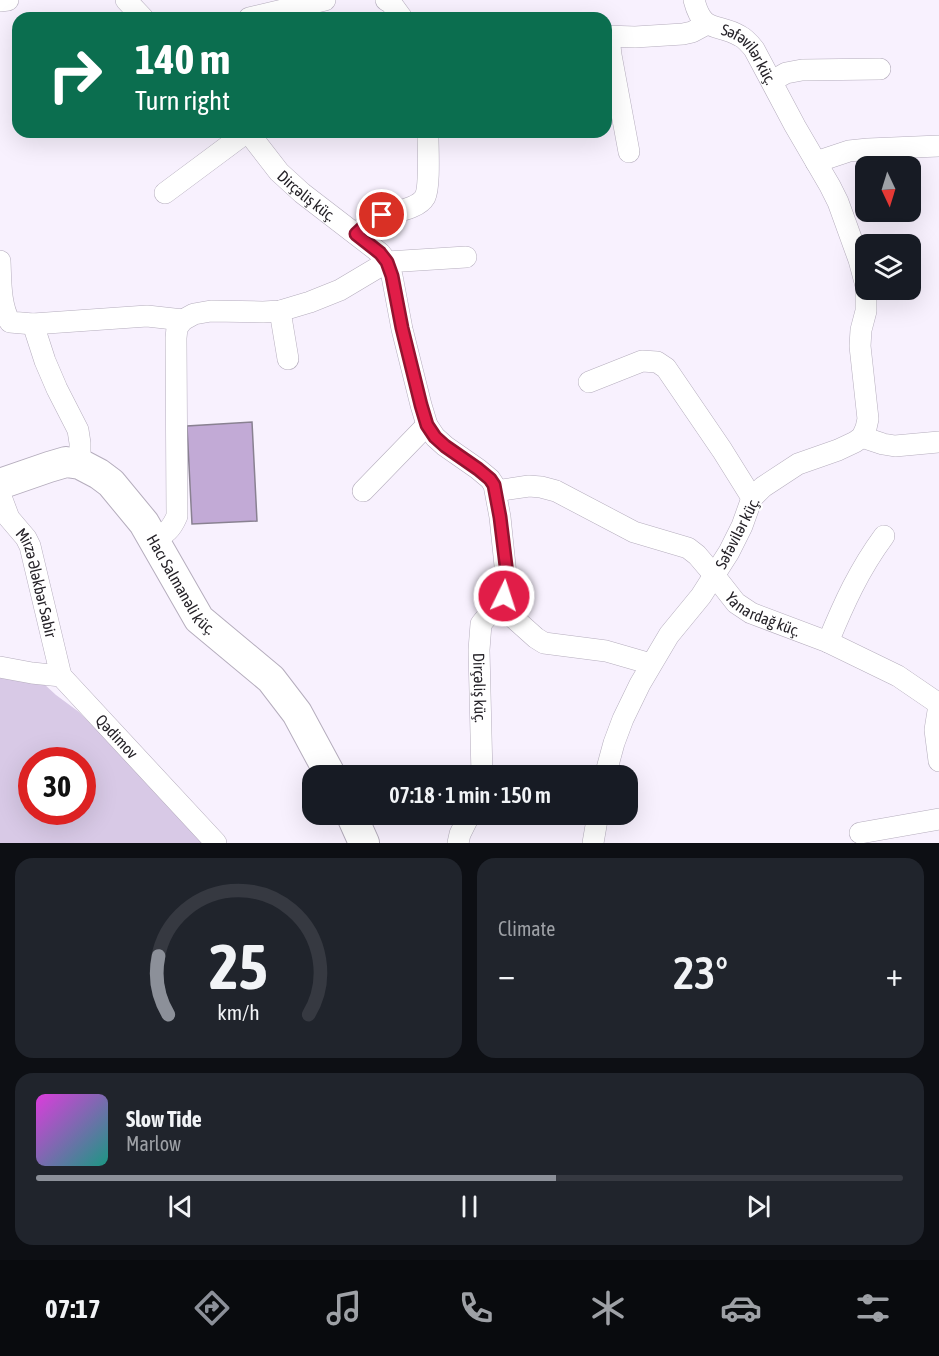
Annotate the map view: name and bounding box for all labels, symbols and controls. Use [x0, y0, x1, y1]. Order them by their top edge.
street label: Səfəvilər küç. [719, 20, 780, 88]
text: 140 m [135, 35, 230, 83]
icon: right [36, 36, 114, 114]
text: Turn right [135, 85, 230, 116]
north arrow [855, 156, 921, 222]
map controls [855, 156, 921, 300]
street label: Dirçəliş küç. [274, 166, 339, 225]
pin [356, 189, 407, 240]
icon: arrive [365, 198, 398, 231]
button: layers [855, 234, 921, 300]
street label: Səfəvilər küç. [711, 494, 764, 572]
street label: Mirzə Ələkbər Sabir [12, 524, 61, 639]
street label: Hacı Salmanəli küç. [143, 531, 219, 638]
position arrow [472, 564, 536, 628]
street label: Yanardağ küç. [722, 589, 803, 640]
street label: Dirçəliş küç. [469, 653, 490, 723]
street label: Qədimov [92, 711, 142, 762]
speed limit sign: 30 [18, 747, 96, 825]
text: 07:18 · 1 min · 150 m [389, 782, 551, 808]
text: Climate [498, 917, 555, 940]
text: 25 [209, 931, 268, 1002]
text: 23° [673, 947, 728, 999]
text: − [498, 955, 515, 993]
text: + [886, 955, 903, 993]
text: km/h [217, 1000, 260, 1025]
text: Slow Tide [126, 1106, 202, 1132]
text: Marlow [126, 1132, 181, 1155]
icon: previous [164, 1190, 197, 1223]
icon: pause [453, 1190, 486, 1223]
icon: next [742, 1190, 775, 1223]
icon: directions [191, 1287, 233, 1329]
icon: music [323, 1287, 365, 1329]
icon: phone [455, 1287, 497, 1329]
icon: climate [587, 1287, 629, 1329]
icon: car [720, 1287, 762, 1329]
icon: filters [852, 1287, 894, 1329]
text: 07:17 [45, 1293, 101, 1324]

